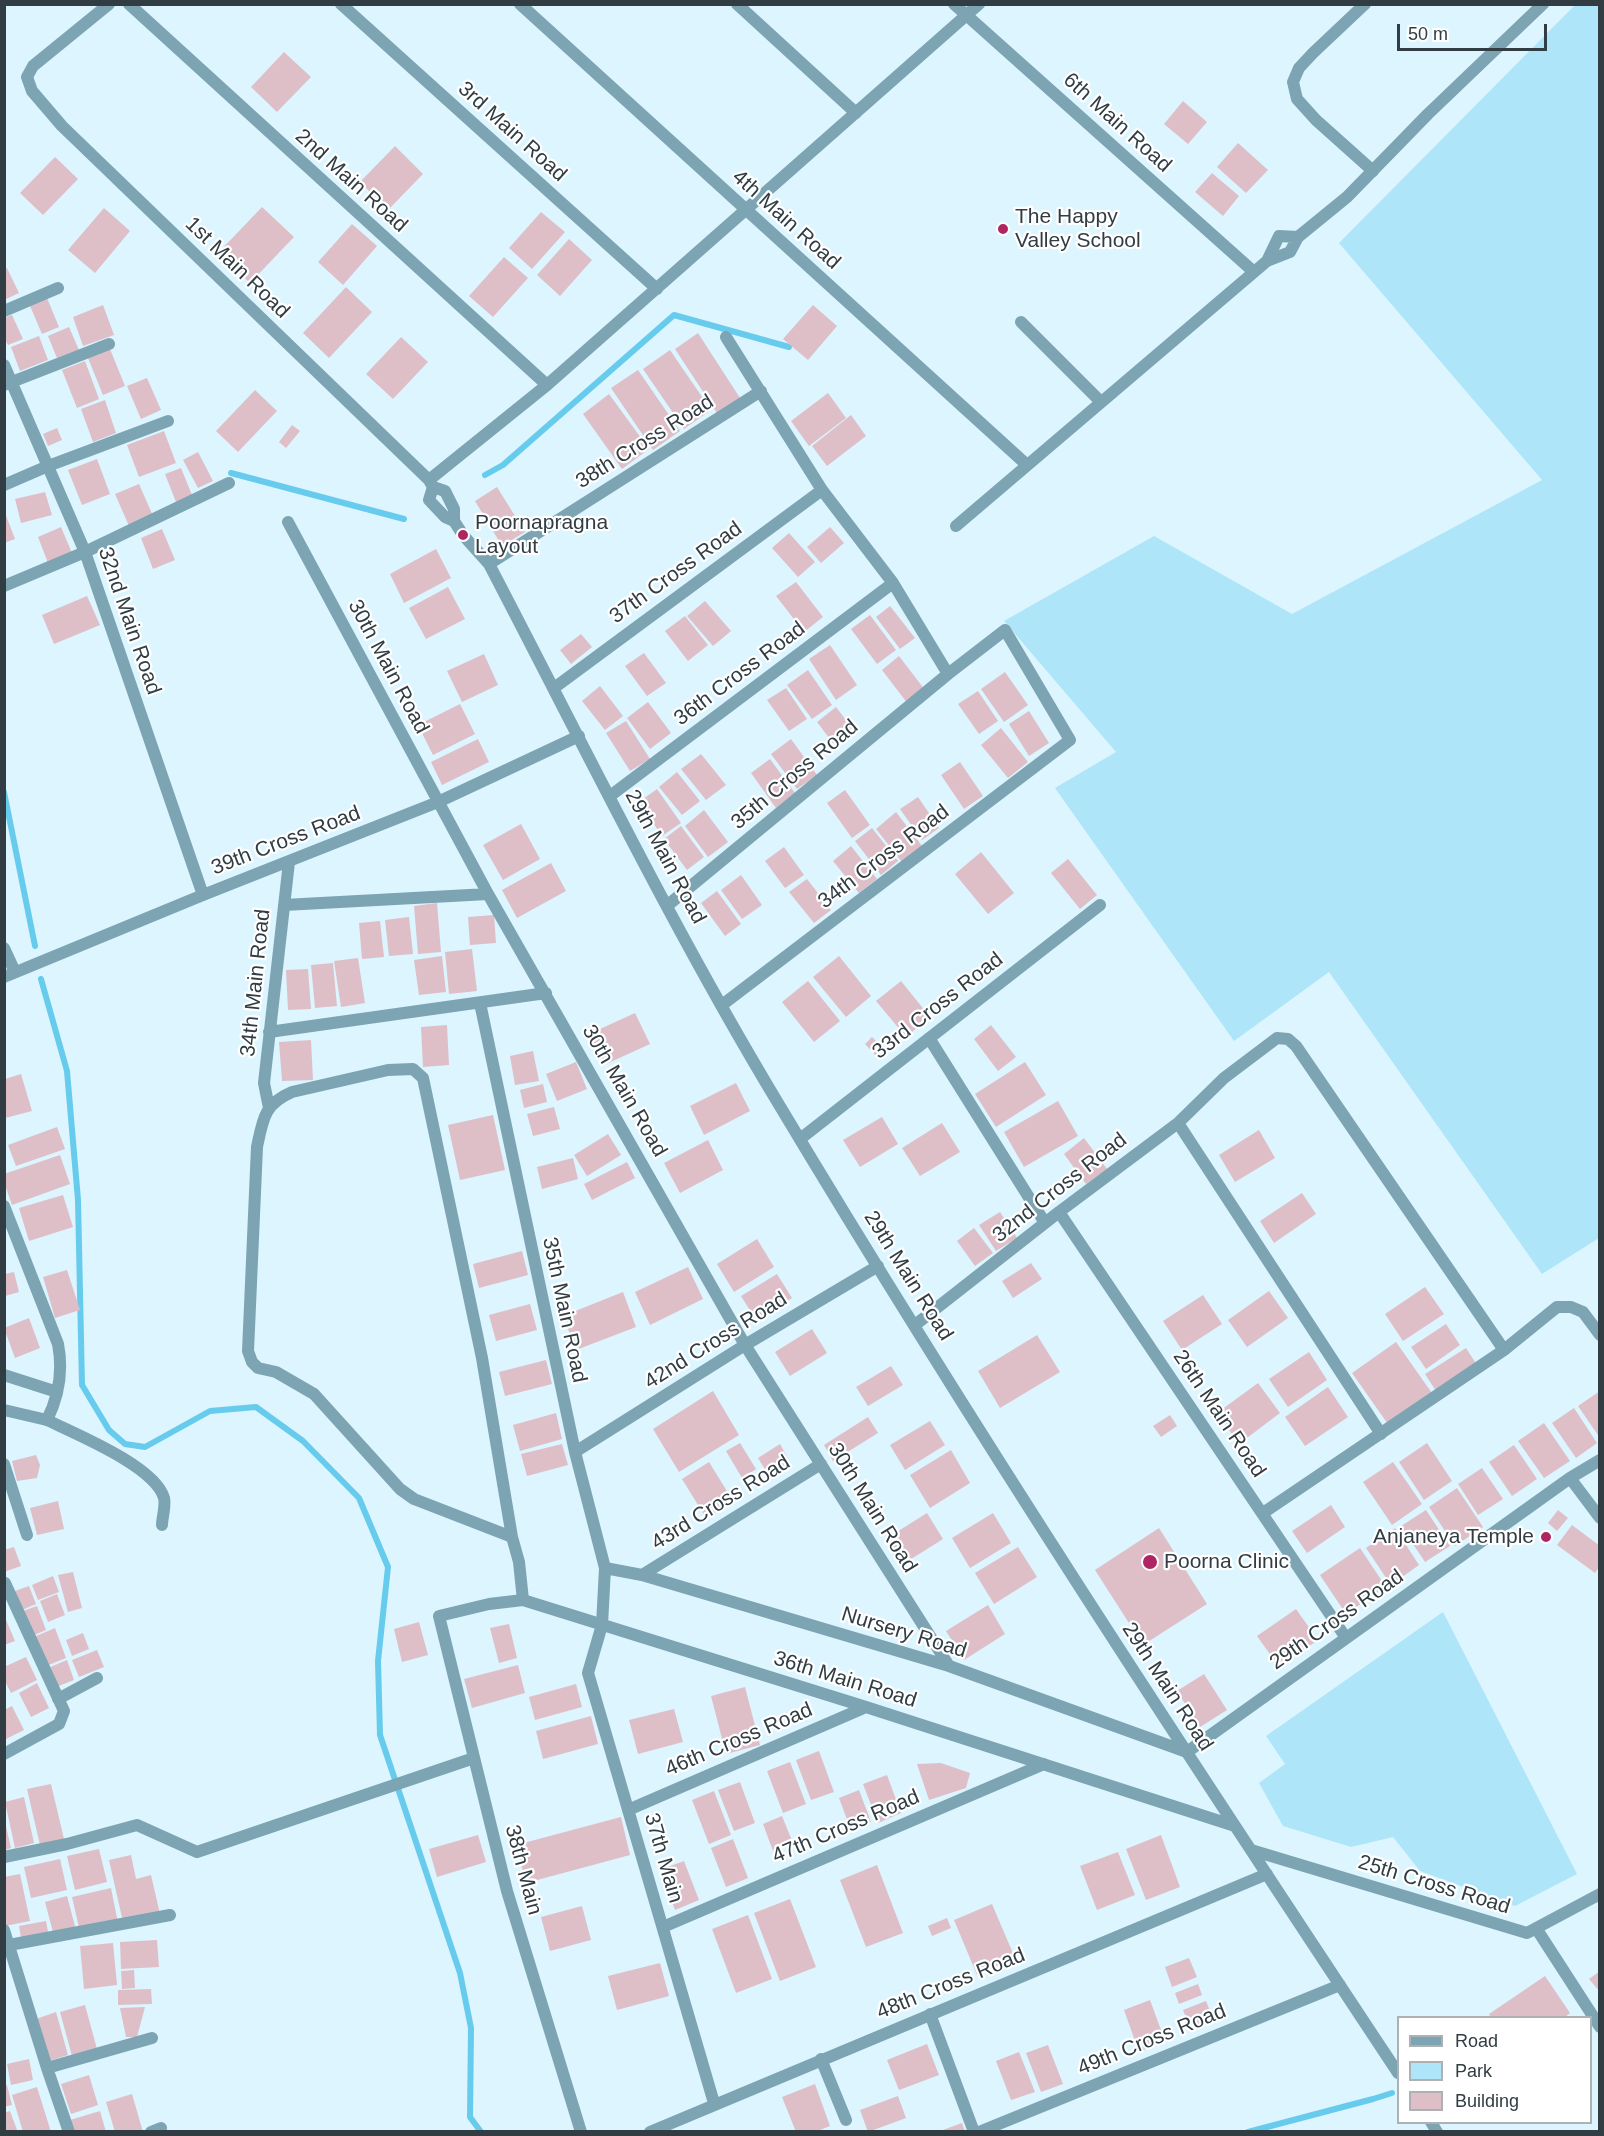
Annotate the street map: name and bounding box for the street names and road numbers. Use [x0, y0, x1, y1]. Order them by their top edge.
street label: 6th Main Road [1058, 68, 1176, 178]
street label: 3rd Main Road [452, 77, 572, 187]
street label: 2nd Main Road [290, 124, 412, 238]
street label: 4th Main Road [727, 165, 845, 275]
street label: 1st Main Road [180, 212, 294, 324]
street label: 38th Cross Road [572, 390, 718, 494]
street label: 37th Cross Road [605, 516, 747, 630]
street label: 32nd Main Road [92, 544, 166, 698]
street label: 30th Main Road [342, 596, 434, 738]
street label: 36th Cross Road [669, 617, 811, 731]
street label: 35th Cross Road [727, 715, 863, 835]
street label: 29th Main Road [619, 786, 711, 928]
street label: 34th Cross Road [813, 800, 955, 914]
street label: 39th Cross Road [208, 801, 364, 881]
street label: 34th Main Road [236, 908, 276, 1058]
street label: 33rd Cross Road [868, 947, 1008, 1065]
street label: 30th Main Road [576, 1021, 672, 1161]
street label: 32nd Cross Road [988, 1128, 1132, 1248]
street label: 29th Main Road [858, 1206, 958, 1346]
street label: 35th Main Road [536, 1235, 592, 1385]
street label: 42nd Cross Road [640, 1287, 792, 1395]
street label: 26th Main Road [1167, 1345, 1271, 1483]
street label: 30th Main Road [822, 1438, 922, 1578]
street label: 43rd Cross Road [647, 1450, 795, 1556]
street label: 29th Cross Road [1265, 1564, 1409, 1676]
street label: Nursery Road [838, 1602, 970, 1664]
street label: 29th Main Road [1116, 1618, 1218, 1756]
street label: 36th Main Road [770, 1646, 920, 1714]
street label: 46th Cross Road [662, 1698, 816, 1782]
street label: 47th Cross Road [769, 1785, 923, 1869]
street label: 37th Main [638, 1810, 688, 1906]
street label: 38th Main [499, 1822, 547, 1918]
street label: 25th Cross Road [1355, 1850, 1513, 1920]
street label: 48th Cross Road [873, 1943, 1029, 2025]
street label: 49th Cross Road [1074, 1999, 1230, 2081]

